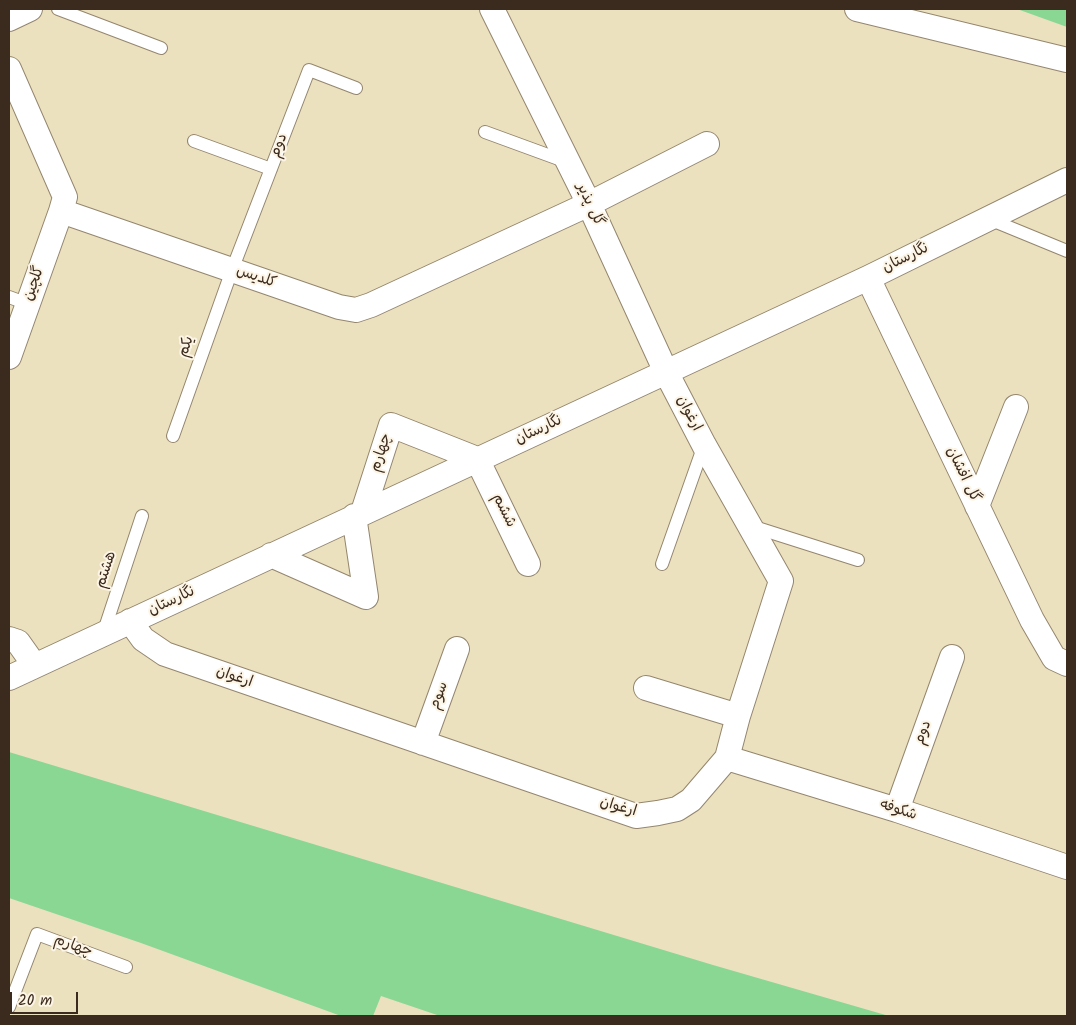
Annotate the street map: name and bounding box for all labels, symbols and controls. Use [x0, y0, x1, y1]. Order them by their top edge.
street label: دوم [267, 131, 293, 161]
street label: گل پذیر [571, 180, 607, 230]
street label: نگارستان [880, 240, 932, 278]
street label: کلدیس [234, 263, 278, 293]
street label: گلچین [20, 264, 50, 304]
street label: یکم [175, 334, 199, 360]
street label: ارغوان [671, 393, 705, 435]
street label: نگارستان [513, 412, 565, 450]
street label: چهارم [367, 431, 397, 475]
street label: گل افشان [941, 444, 983, 506]
street label: ششم [487, 491, 519, 531]
street label: هشتم [93, 549, 121, 591]
street label: نگارستان [146, 583, 198, 621]
street label: ارغوان [213, 663, 255, 693]
street label: سوم [427, 680, 453, 712]
street label: دوم [911, 718, 937, 748]
street label: ارغوان [597, 794, 639, 822]
street label: شکوفه [877, 797, 919, 825]
street label: چهارم [51, 932, 95, 962]
scale bar [12, 982, 80, 1014]
text: 20 m [18, 989, 52, 1013]

